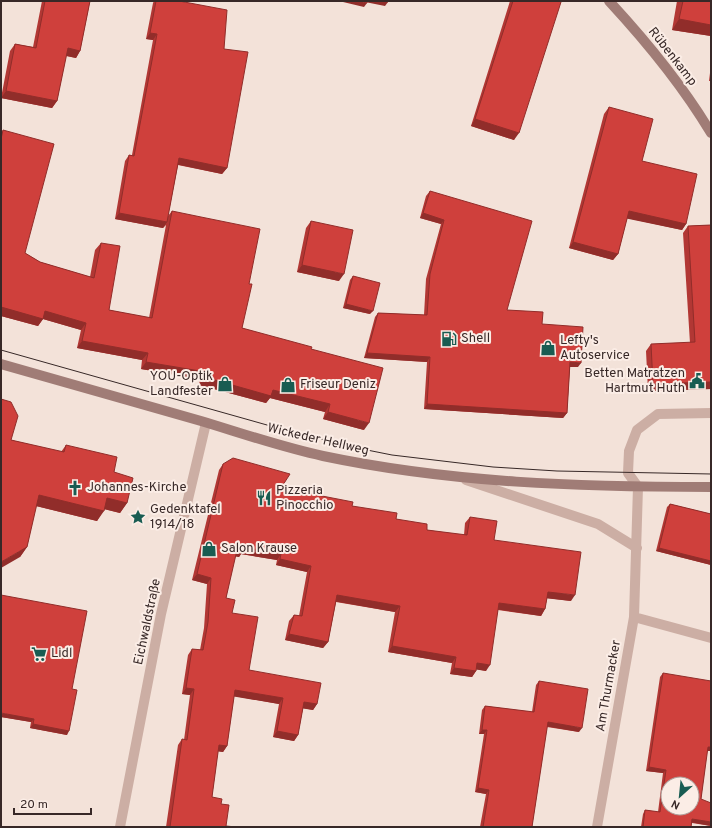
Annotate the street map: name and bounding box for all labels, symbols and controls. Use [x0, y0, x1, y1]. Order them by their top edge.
street label: Rübenkamp [644, 24, 700, 90]
fuel station icon: Shell [440, 330, 458, 348]
place label: Shell [461, 331, 490, 347]
place label: Lefty's Autoservice [560, 333, 630, 364]
shop icon: Lefty's Autoservice [539, 339, 557, 357]
place label: Betten Matratzen Hartmut Huth [584, 366, 685, 397]
place label: YOU-Optik Landfester [150, 369, 213, 400]
public building icon: Betten Matratzen Hartmut Huth [688, 372, 706, 390]
shop icon: YOU-Optik Landfester [216, 375, 234, 393]
shop icon: Friseur Deniz [279, 376, 297, 394]
place label: Friseur Deniz [300, 377, 376, 393]
street label: Wickeder Hellweg [266, 421, 370, 459]
church icon: Johannes-Kirche [66, 479, 84, 497]
place label: Johannes-Kirche [87, 480, 186, 496]
place label: Pizzeria Pinocchio [276, 483, 333, 514]
restaurant icon: Pizzeria Pinocchio [255, 489, 273, 507]
place label: Gedenktafel 1914/18 [150, 502, 221, 533]
place icon: Gedenktafel 1914/18 [129, 508, 147, 526]
shop icon: Salon Krause [200, 540, 218, 558]
place label: Salon Krause [221, 541, 297, 557]
street label: Eichwaldstraße [131, 577, 165, 667]
street label: Am Thurmacker [593, 639, 625, 733]
supermarket icon: Lidl [30, 645, 48, 663]
place label: Lidl [51, 646, 72, 662]
north arrow [660, 776, 700, 816]
scale bar [14, 790, 91, 816]
text: N [669, 796, 683, 812]
text: 20 m [20, 797, 48, 813]

